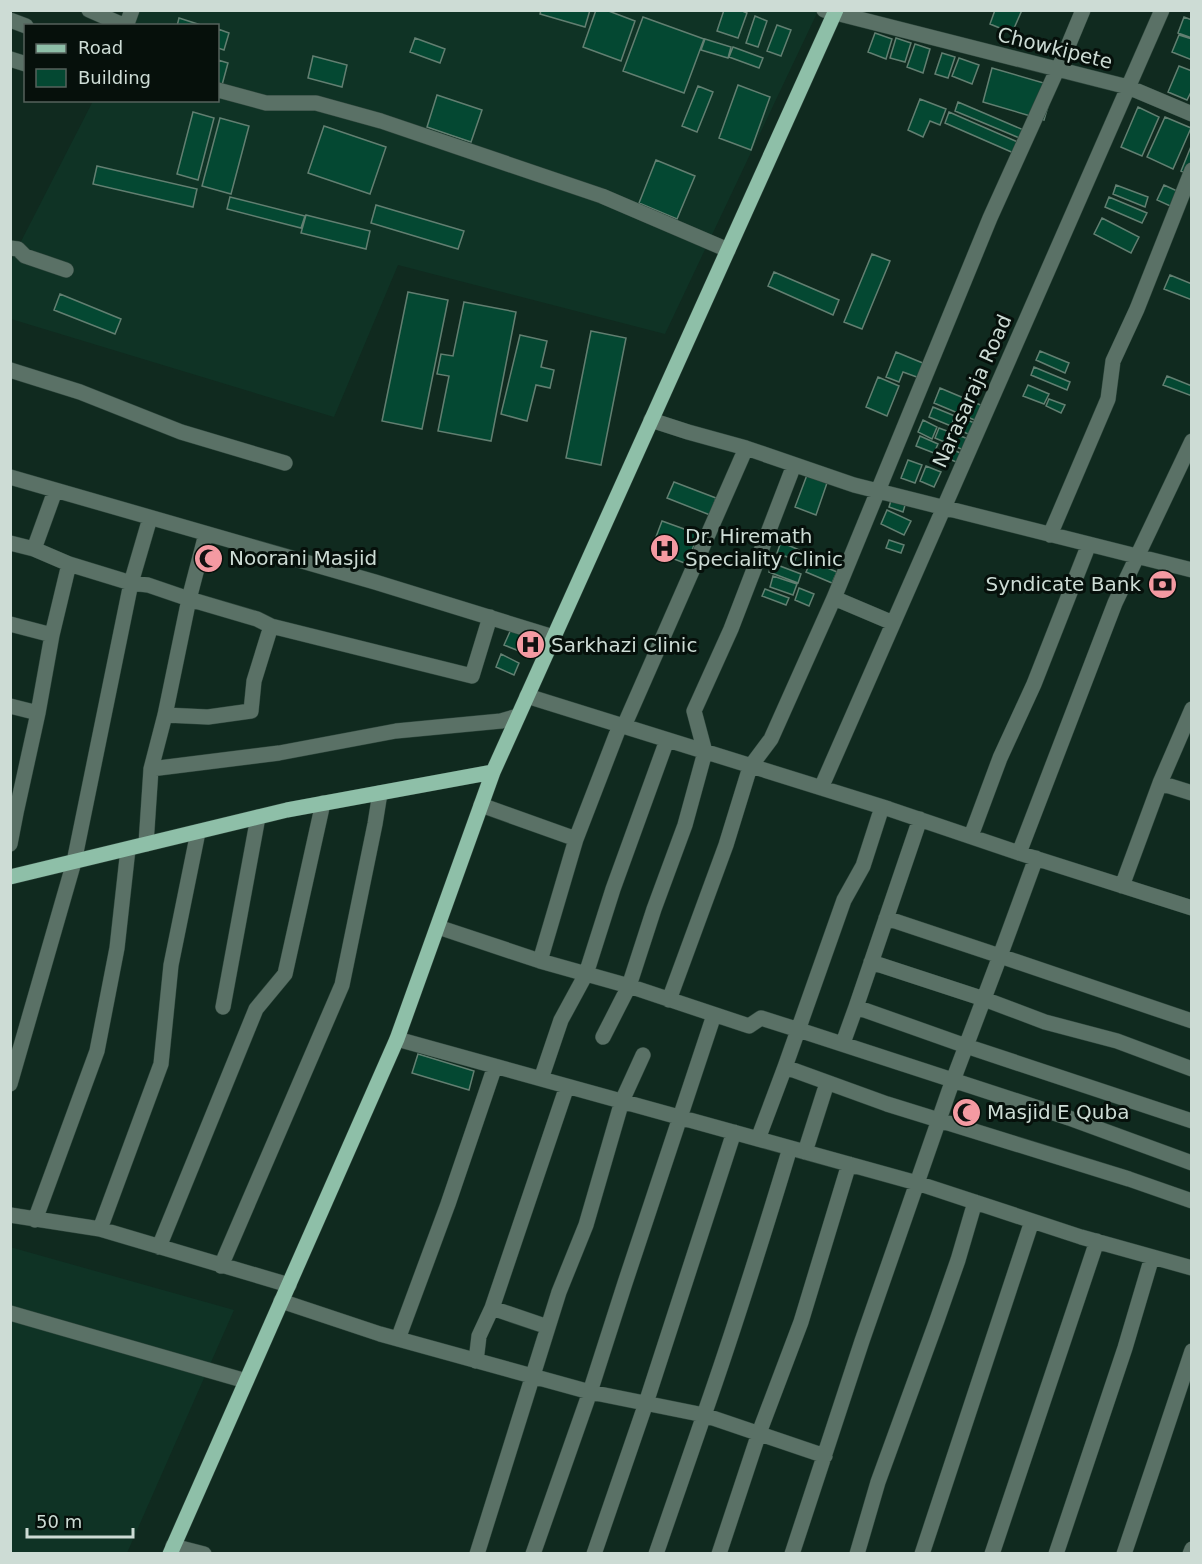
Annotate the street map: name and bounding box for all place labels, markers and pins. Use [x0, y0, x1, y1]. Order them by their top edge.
place label: Dr. Hiremath Speciality Clinic [685, 524, 843, 571]
hospital icon: Dr. Hiremath Speciality Clinic [648, 532, 680, 564]
mosque icon: Noorani Masjid [192, 542, 224, 574]
place label: Noorani Masjid [229, 546, 377, 570]
bank icon: Syndicate Bank [1146, 568, 1178, 600]
place label: Syndicate Bank [986, 572, 1141, 596]
hospital icon: Sarkhazi Clinic [514, 629, 546, 661]
place label: Sarkhazi Clinic [551, 633, 697, 657]
mosque icon: Masjid E Quba [950, 1096, 982, 1128]
place label: Masjid E Quba [987, 1100, 1129, 1124]

